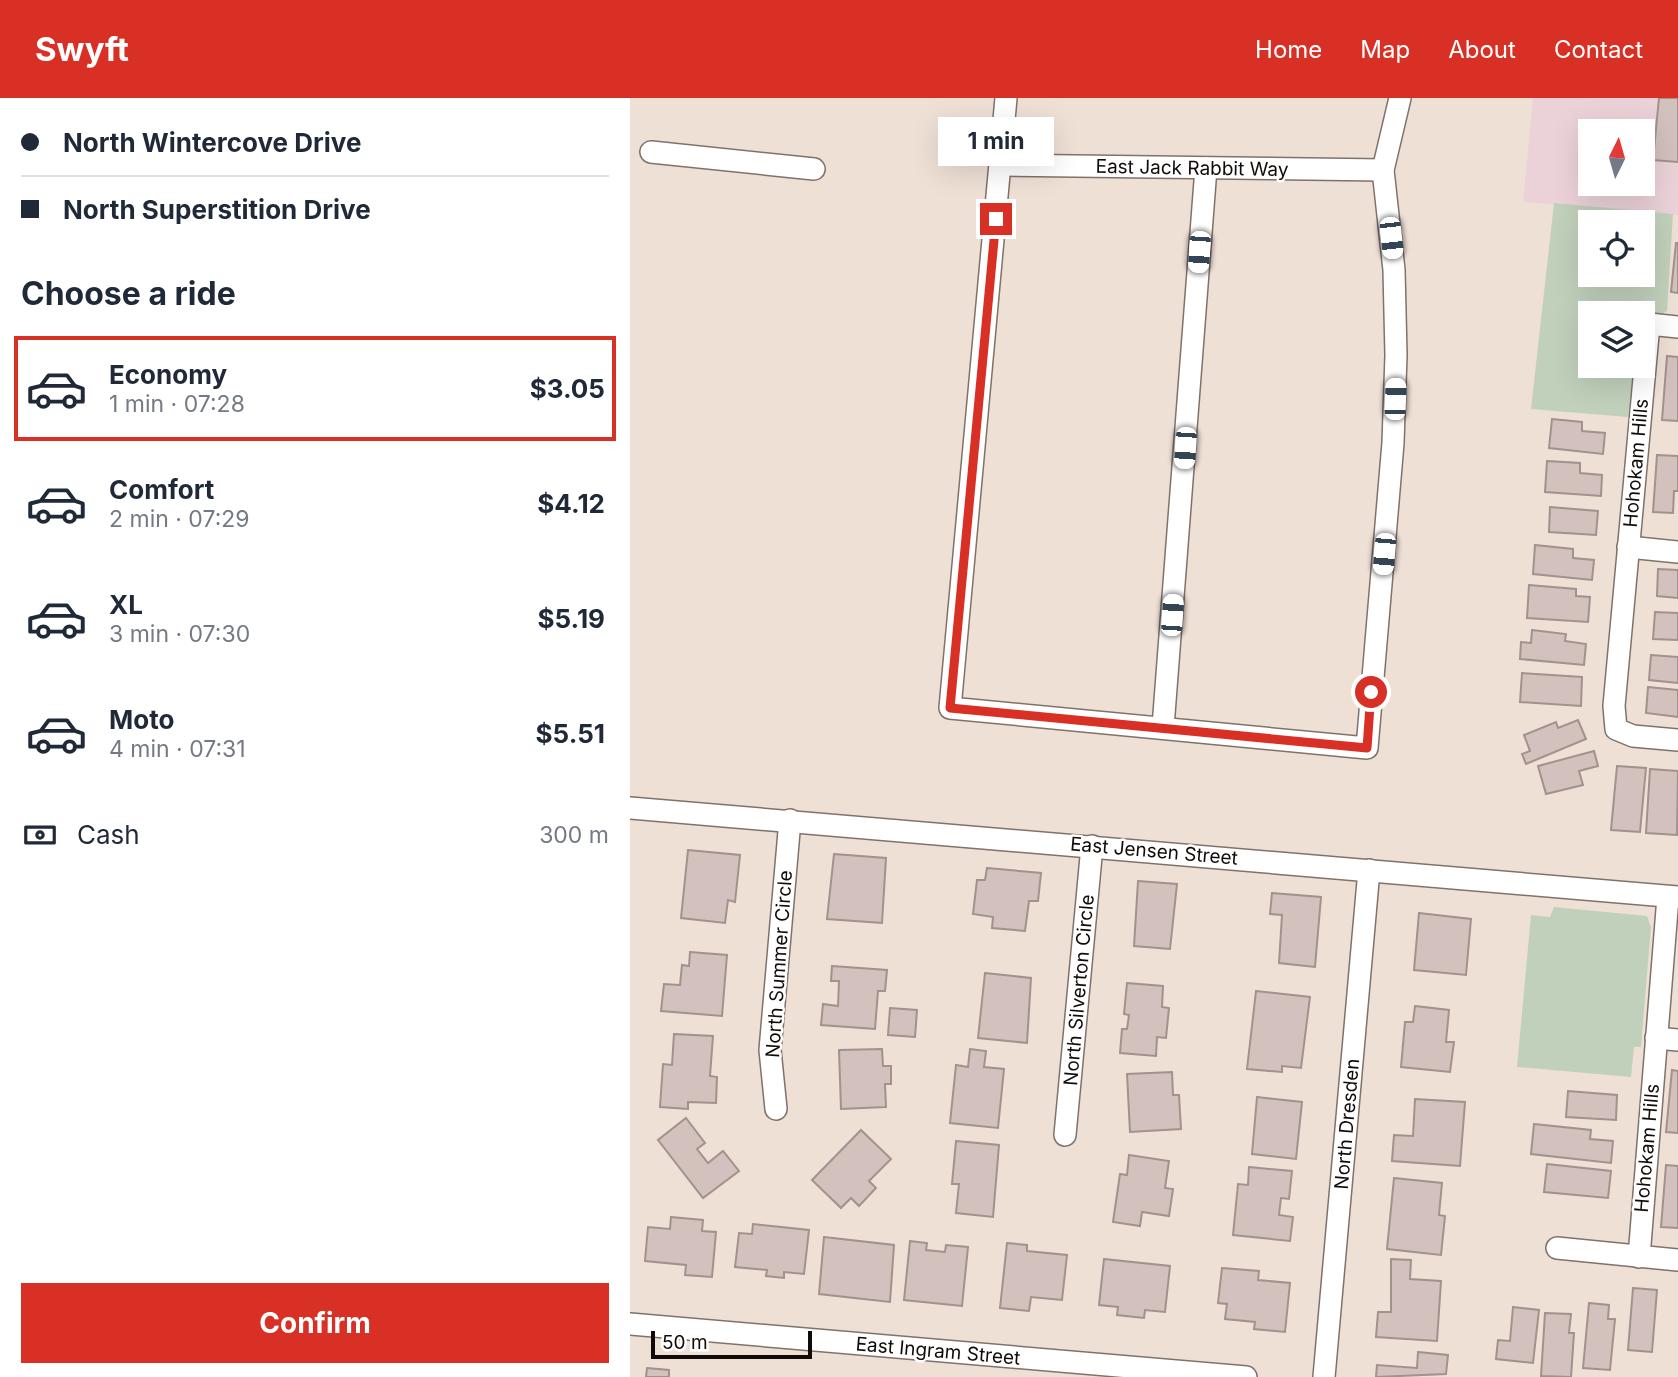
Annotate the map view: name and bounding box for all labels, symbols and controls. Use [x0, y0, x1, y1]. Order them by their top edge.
text: Swyft [35, 29, 129, 69]
text: Home [1255, 35, 1322, 64]
text: Map [1360, 35, 1410, 64]
text: About [1448, 35, 1516, 64]
text: Contact [1554, 35, 1643, 64]
callout: 1 min [938, 117, 1054, 166]
north arrow [1578, 119, 1656, 196]
map controls [1578, 119, 1655, 378]
text: North Wintercove Drive [63, 127, 361, 158]
text: 1 min [968, 127, 1024, 155]
street label: East Jack Rabbit Way [1095, 155, 1289, 181]
text: North Superstition Drive [63, 194, 371, 225]
route end [980, 203, 1012, 235]
button: locate [1578, 210, 1655, 287]
car [1379, 216, 1404, 260]
car [1188, 230, 1211, 274]
text: Choose a ride [21, 274, 236, 313]
button: layers [1578, 301, 1655, 378]
icon: car [25, 357, 88, 420]
text: Economy [109, 359, 227, 390]
text: $3.05 [530, 373, 605, 404]
car [1384, 378, 1407, 420]
text: 1 min · 07:28 [109, 390, 245, 418]
street label: Hohokam Hills [1619, 398, 1653, 528]
car [1174, 426, 1197, 470]
icon: car [25, 472, 88, 535]
text: Comfort [109, 474, 214, 505]
text: $4.12 [537, 488, 605, 519]
text: 2 min · 07:29 [109, 505, 250, 533]
car [1372, 532, 1397, 576]
icon: car [25, 587, 88, 650]
text: XL [109, 589, 143, 620]
car [1161, 593, 1184, 637]
text: $5.19 [538, 603, 605, 634]
text: 3 min · 07:30 [109, 620, 250, 648]
route start [1355, 676, 1387, 708]
icon: car [25, 702, 88, 765]
text: Moto [109, 704, 174, 735]
text: $5.51 [536, 718, 605, 749]
text: 4 min · 07:31 [109, 735, 246, 763]
icon: cash [21, 816, 59, 854]
text: Cash [77, 819, 140, 850]
text: 300 m [539, 821, 609, 849]
street label: East Jensen Street [1069, 832, 1239, 870]
street label: North Summer Circle [761, 869, 797, 1059]
street label: North Silverton Circle [1059, 893, 1099, 1087]
street label: North Dresden [1330, 1057, 1364, 1191]
street label: Hohokam Hills [1630, 1083, 1664, 1213]
button: Confirm [21, 1283, 609, 1363]
scale bar [651, 1328, 812, 1360]
text: 50 m [662, 1331, 708, 1354]
street label: East Ingram Street [855, 1332, 1021, 1370]

